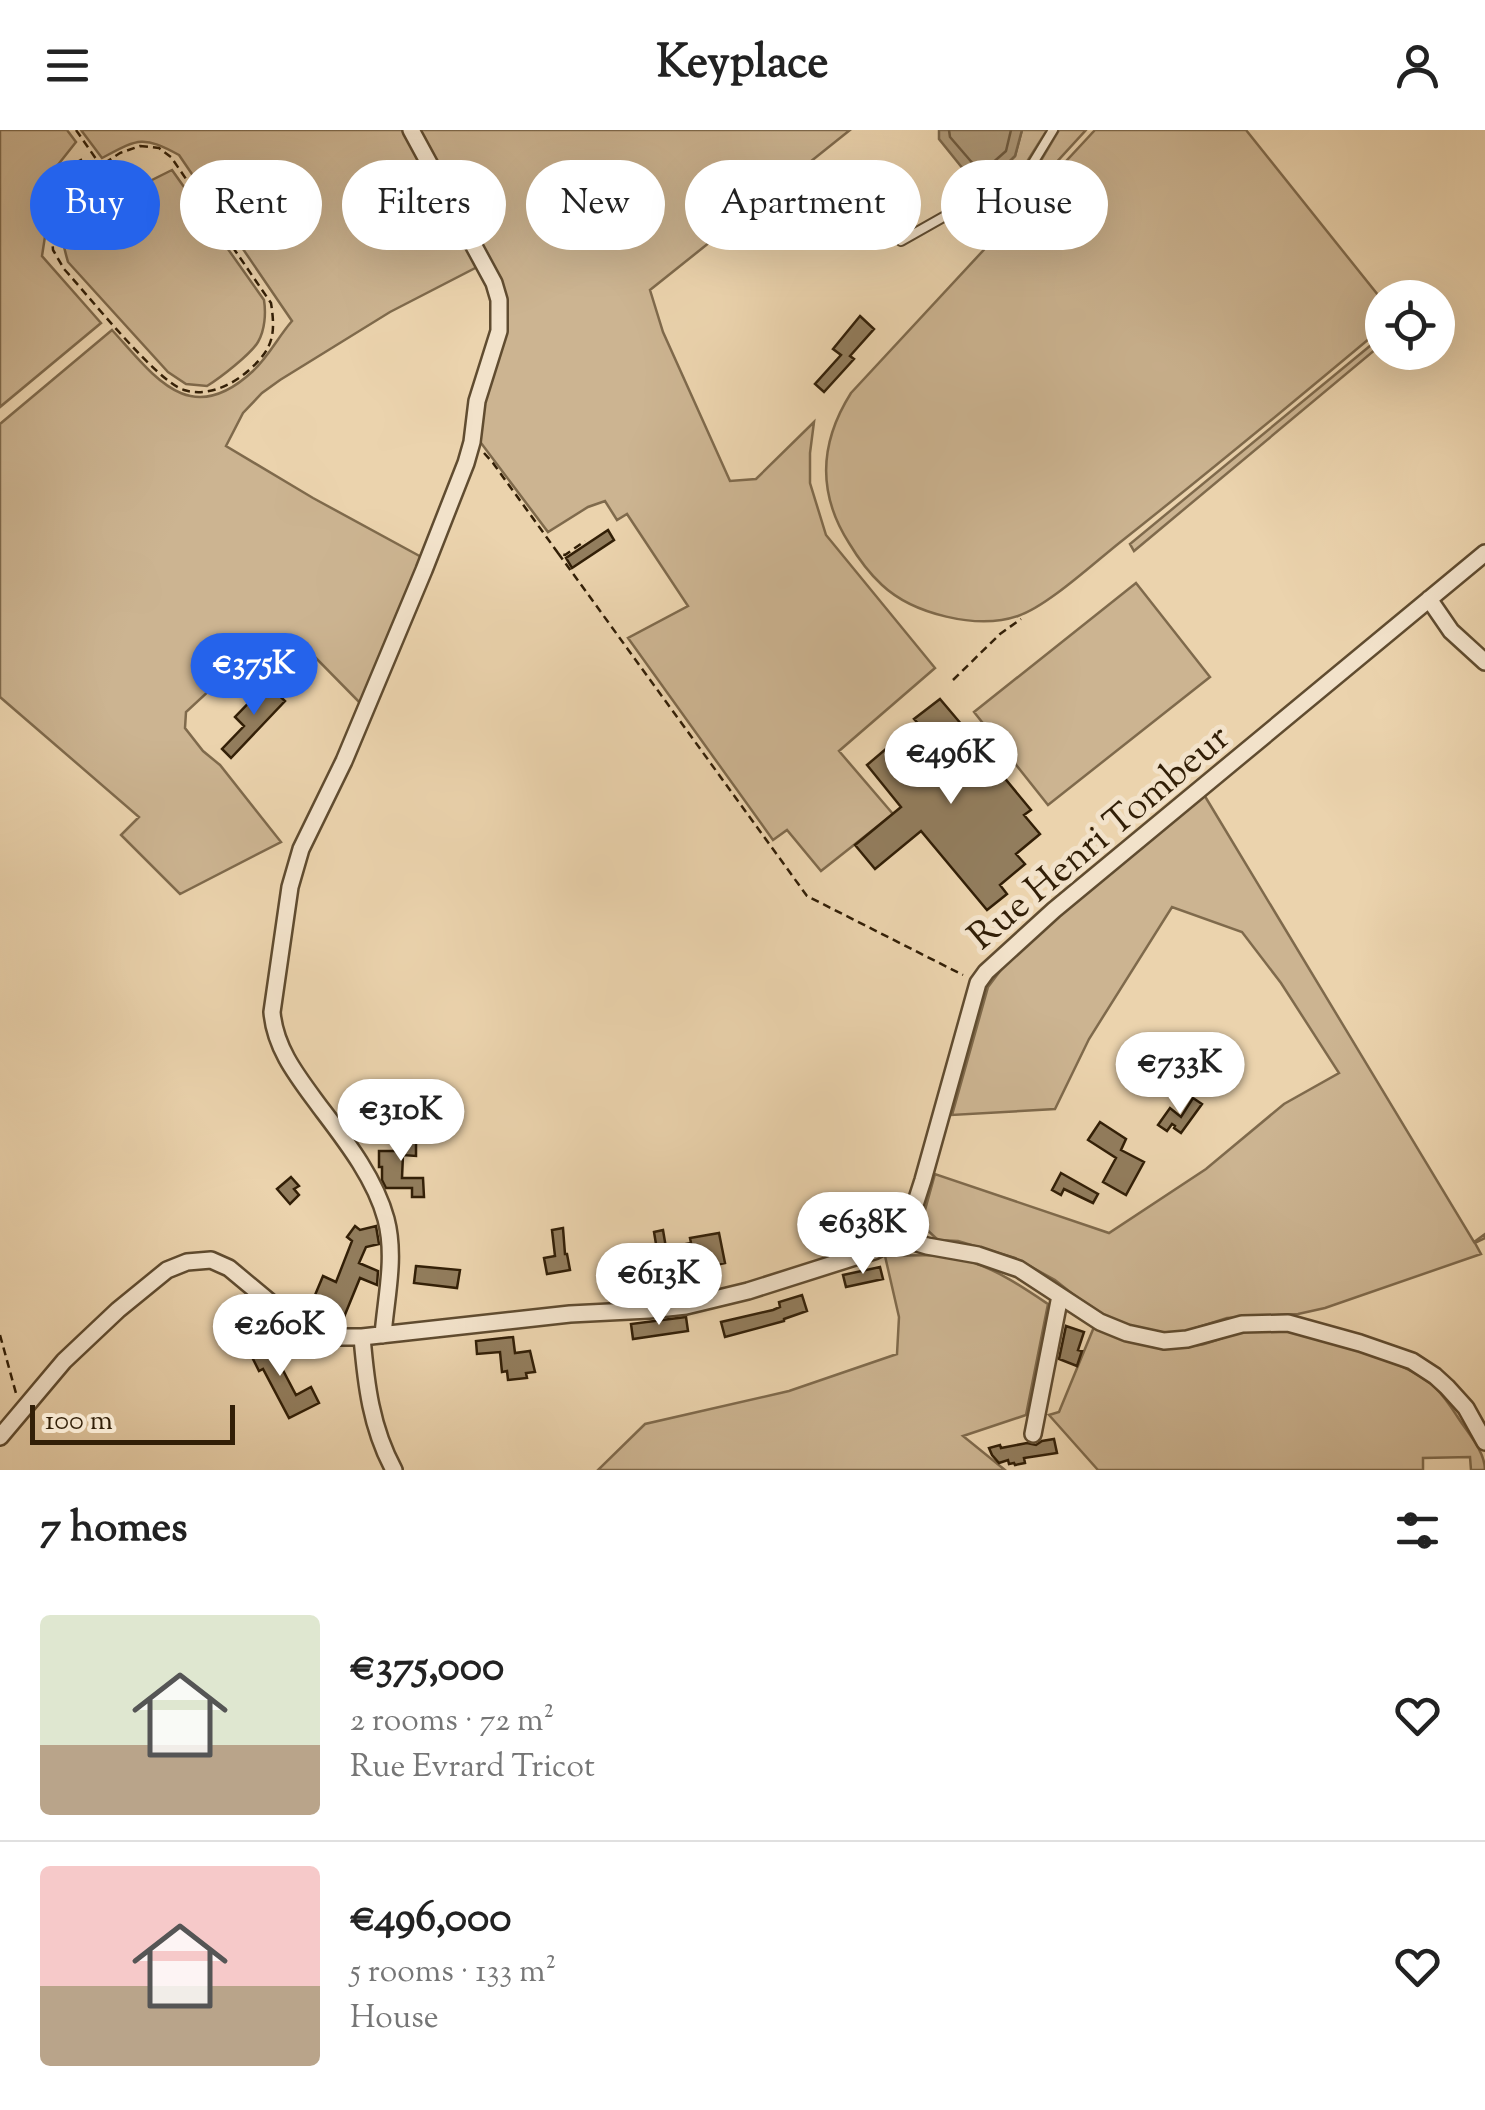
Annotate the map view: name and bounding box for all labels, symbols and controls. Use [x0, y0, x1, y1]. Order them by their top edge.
text: Keyplace [656, 33, 829, 98]
icon: menu [40, 38, 95, 93]
icon: person [1390, 38, 1445, 93]
chip: Buy [30, 160, 160, 250]
chip: Rent [180, 160, 322, 250]
chip: Filters [342, 160, 506, 250]
chip: New [526, 160, 665, 250]
chip: Apartment [685, 160, 921, 250]
chip: House [941, 160, 1108, 250]
map controls [1365, 280, 1455, 370]
button: locate [1365, 280, 1455, 370]
pin: €375K [184, 633, 324, 718]
text: €375K [213, 642, 295, 688]
street label: Rue Henri Tombeur [958, 713, 1243, 965]
pin: €496K [881, 722, 1021, 807]
text: €496K [907, 731, 995, 777]
pin: €733K [1110, 1032, 1250, 1117]
text: €733K [1138, 1041, 1222, 1087]
pin: €310K [331, 1079, 471, 1164]
text: €310K [359, 1088, 443, 1134]
pin: €638K [793, 1192, 933, 1277]
text: €638K [819, 1201, 907, 1247]
pin: €613K [589, 1243, 729, 1328]
text: €613K [618, 1252, 700, 1298]
pin: €260K [210, 1294, 350, 1379]
text: €260K [235, 1303, 325, 1349]
scale bar [30, 1400, 235, 1444]
text: 100 m [45, 1402, 113, 1442]
text: 7 homes [40, 1500, 188, 1560]
icon: filters [1390, 1503, 1445, 1558]
text: €375,000 [350, 1639, 504, 1699]
icon: home [120, 1655, 240, 1775]
icon: heart [1390, 1688, 1445, 1743]
text: 2 rooms · 72 m² [350, 1699, 554, 1745]
text: Rue Evrard Tricot [350, 1745, 595, 1791]
text: €496,000 [350, 1890, 511, 1950]
icon: home [120, 1906, 240, 2026]
icon: heart [1390, 1939, 1445, 1994]
text: 5 rooms · 133 m² [350, 1950, 556, 1996]
text: House [350, 1996, 439, 2042]

